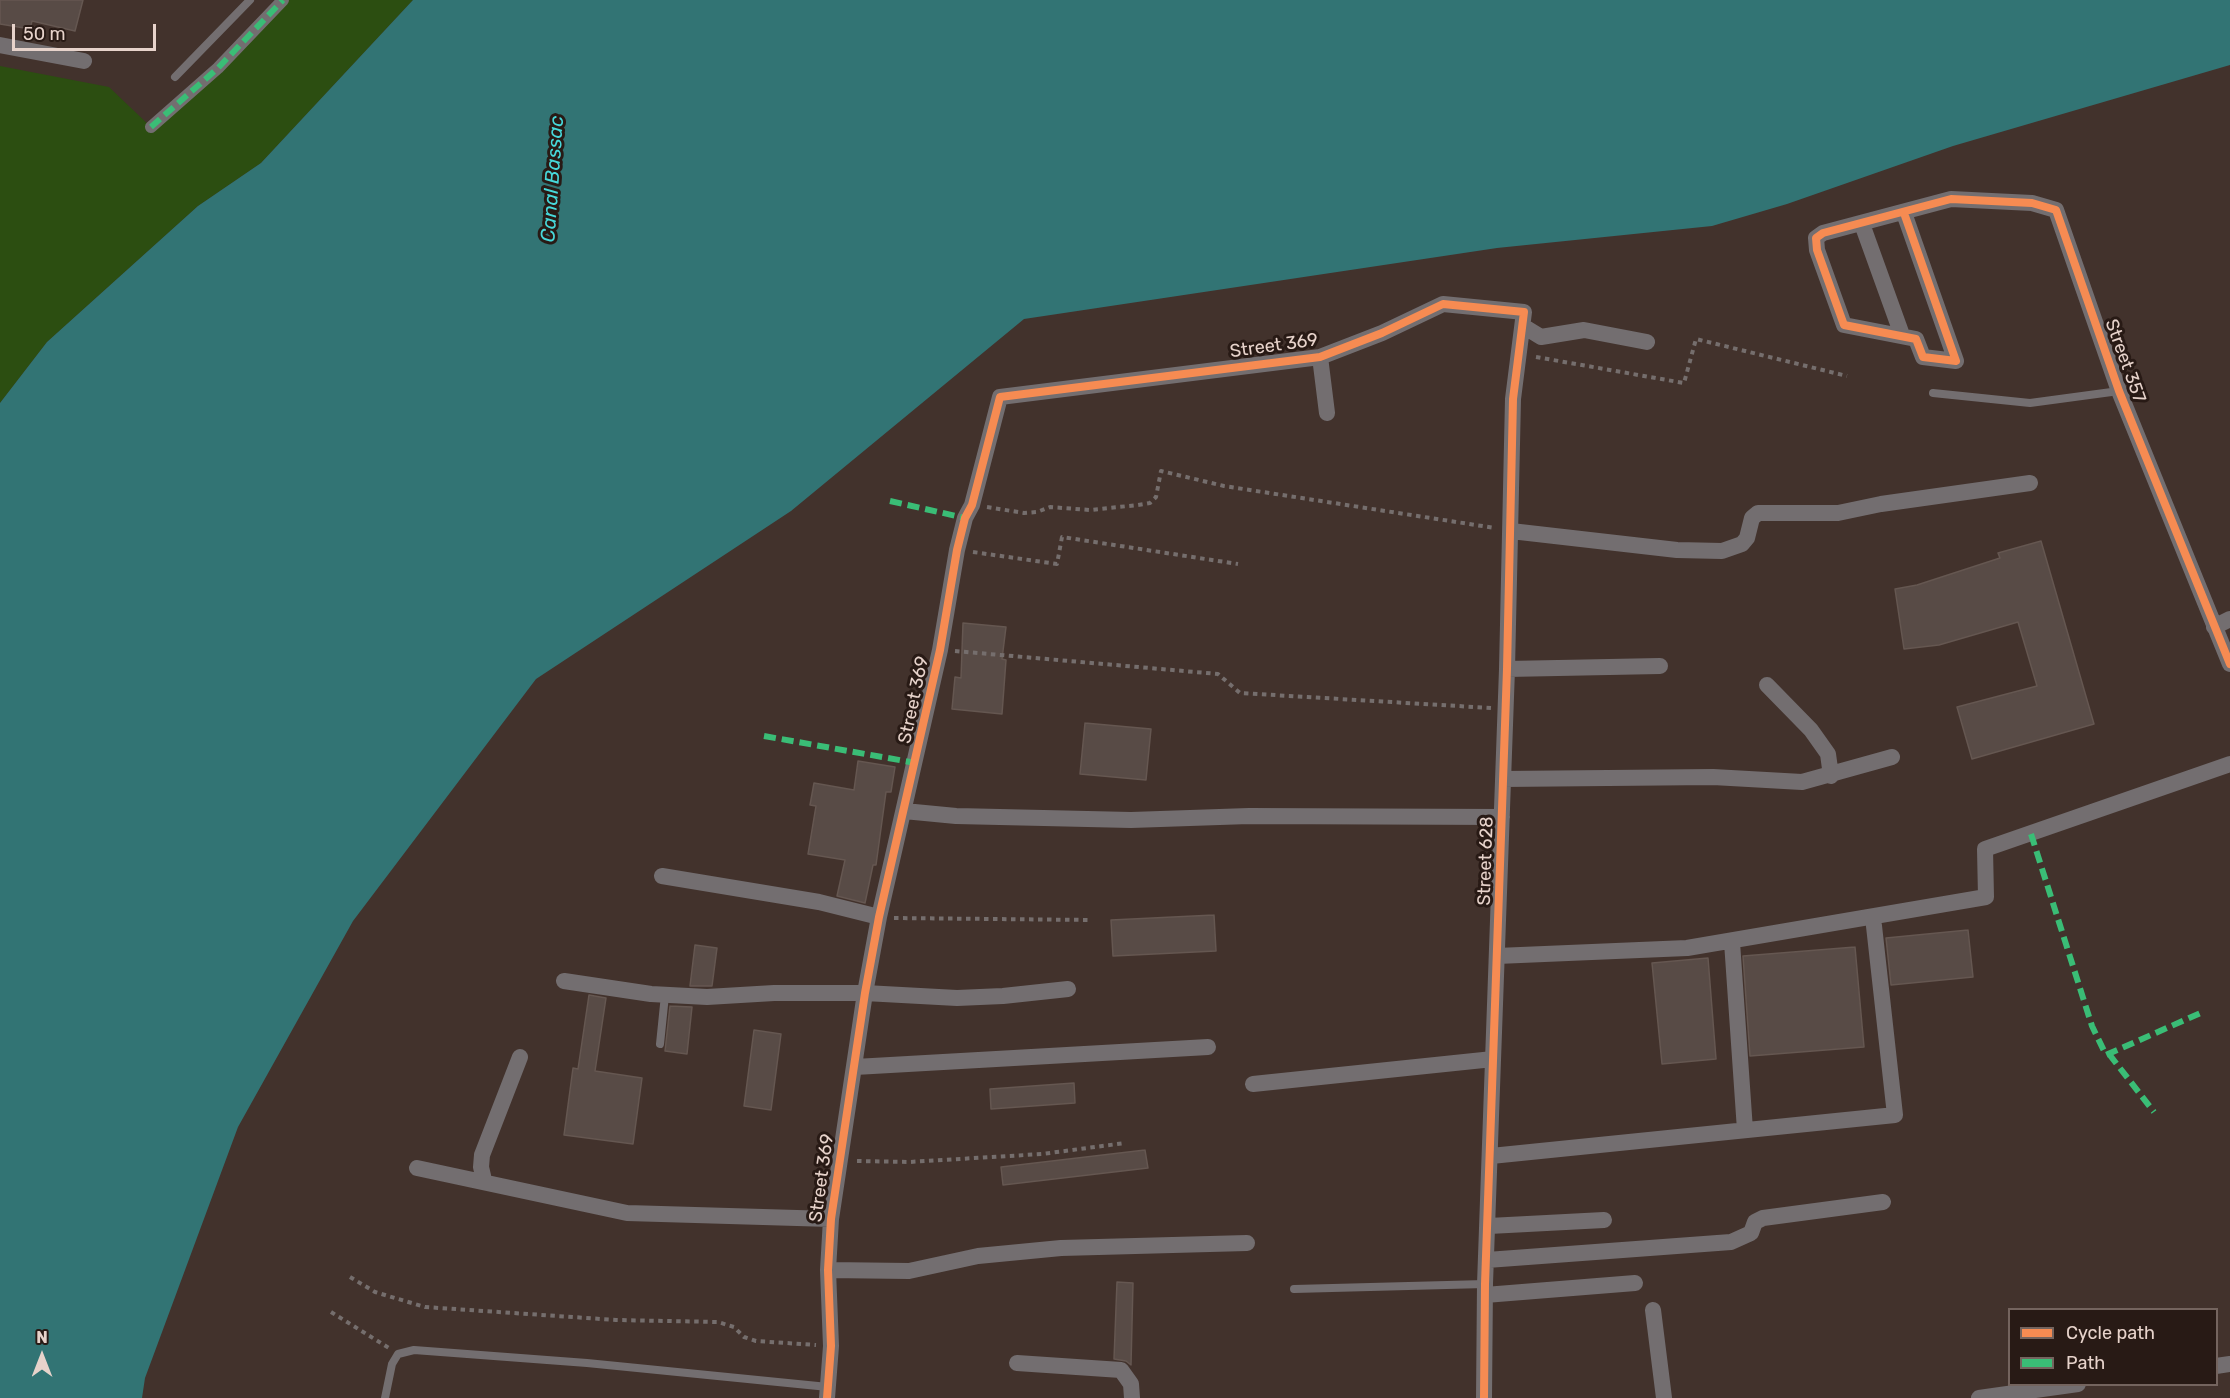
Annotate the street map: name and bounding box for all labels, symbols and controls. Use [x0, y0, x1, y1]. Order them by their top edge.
scale bar [15, 12, 159, 50]
text: 50 m [23, 23, 66, 45]
water label: Canal Bassac [537, 115, 569, 243]
street label: Street 357 [2100, 316, 2150, 406]
street label: Street 369 [1229, 329, 1319, 363]
street label: Street 369 [894, 654, 934, 746]
street label: Street 628 [1474, 816, 1498, 906]
street label: Street 369 [805, 1133, 839, 1223]
legend [2008, 1308, 2218, 1386]
text: Cycle path [2066, 1322, 2155, 1344]
north arrow [12, 1326, 72, 1386]
text: N [36, 1328, 48, 1347]
text: Path [2066, 1352, 2105, 1374]

